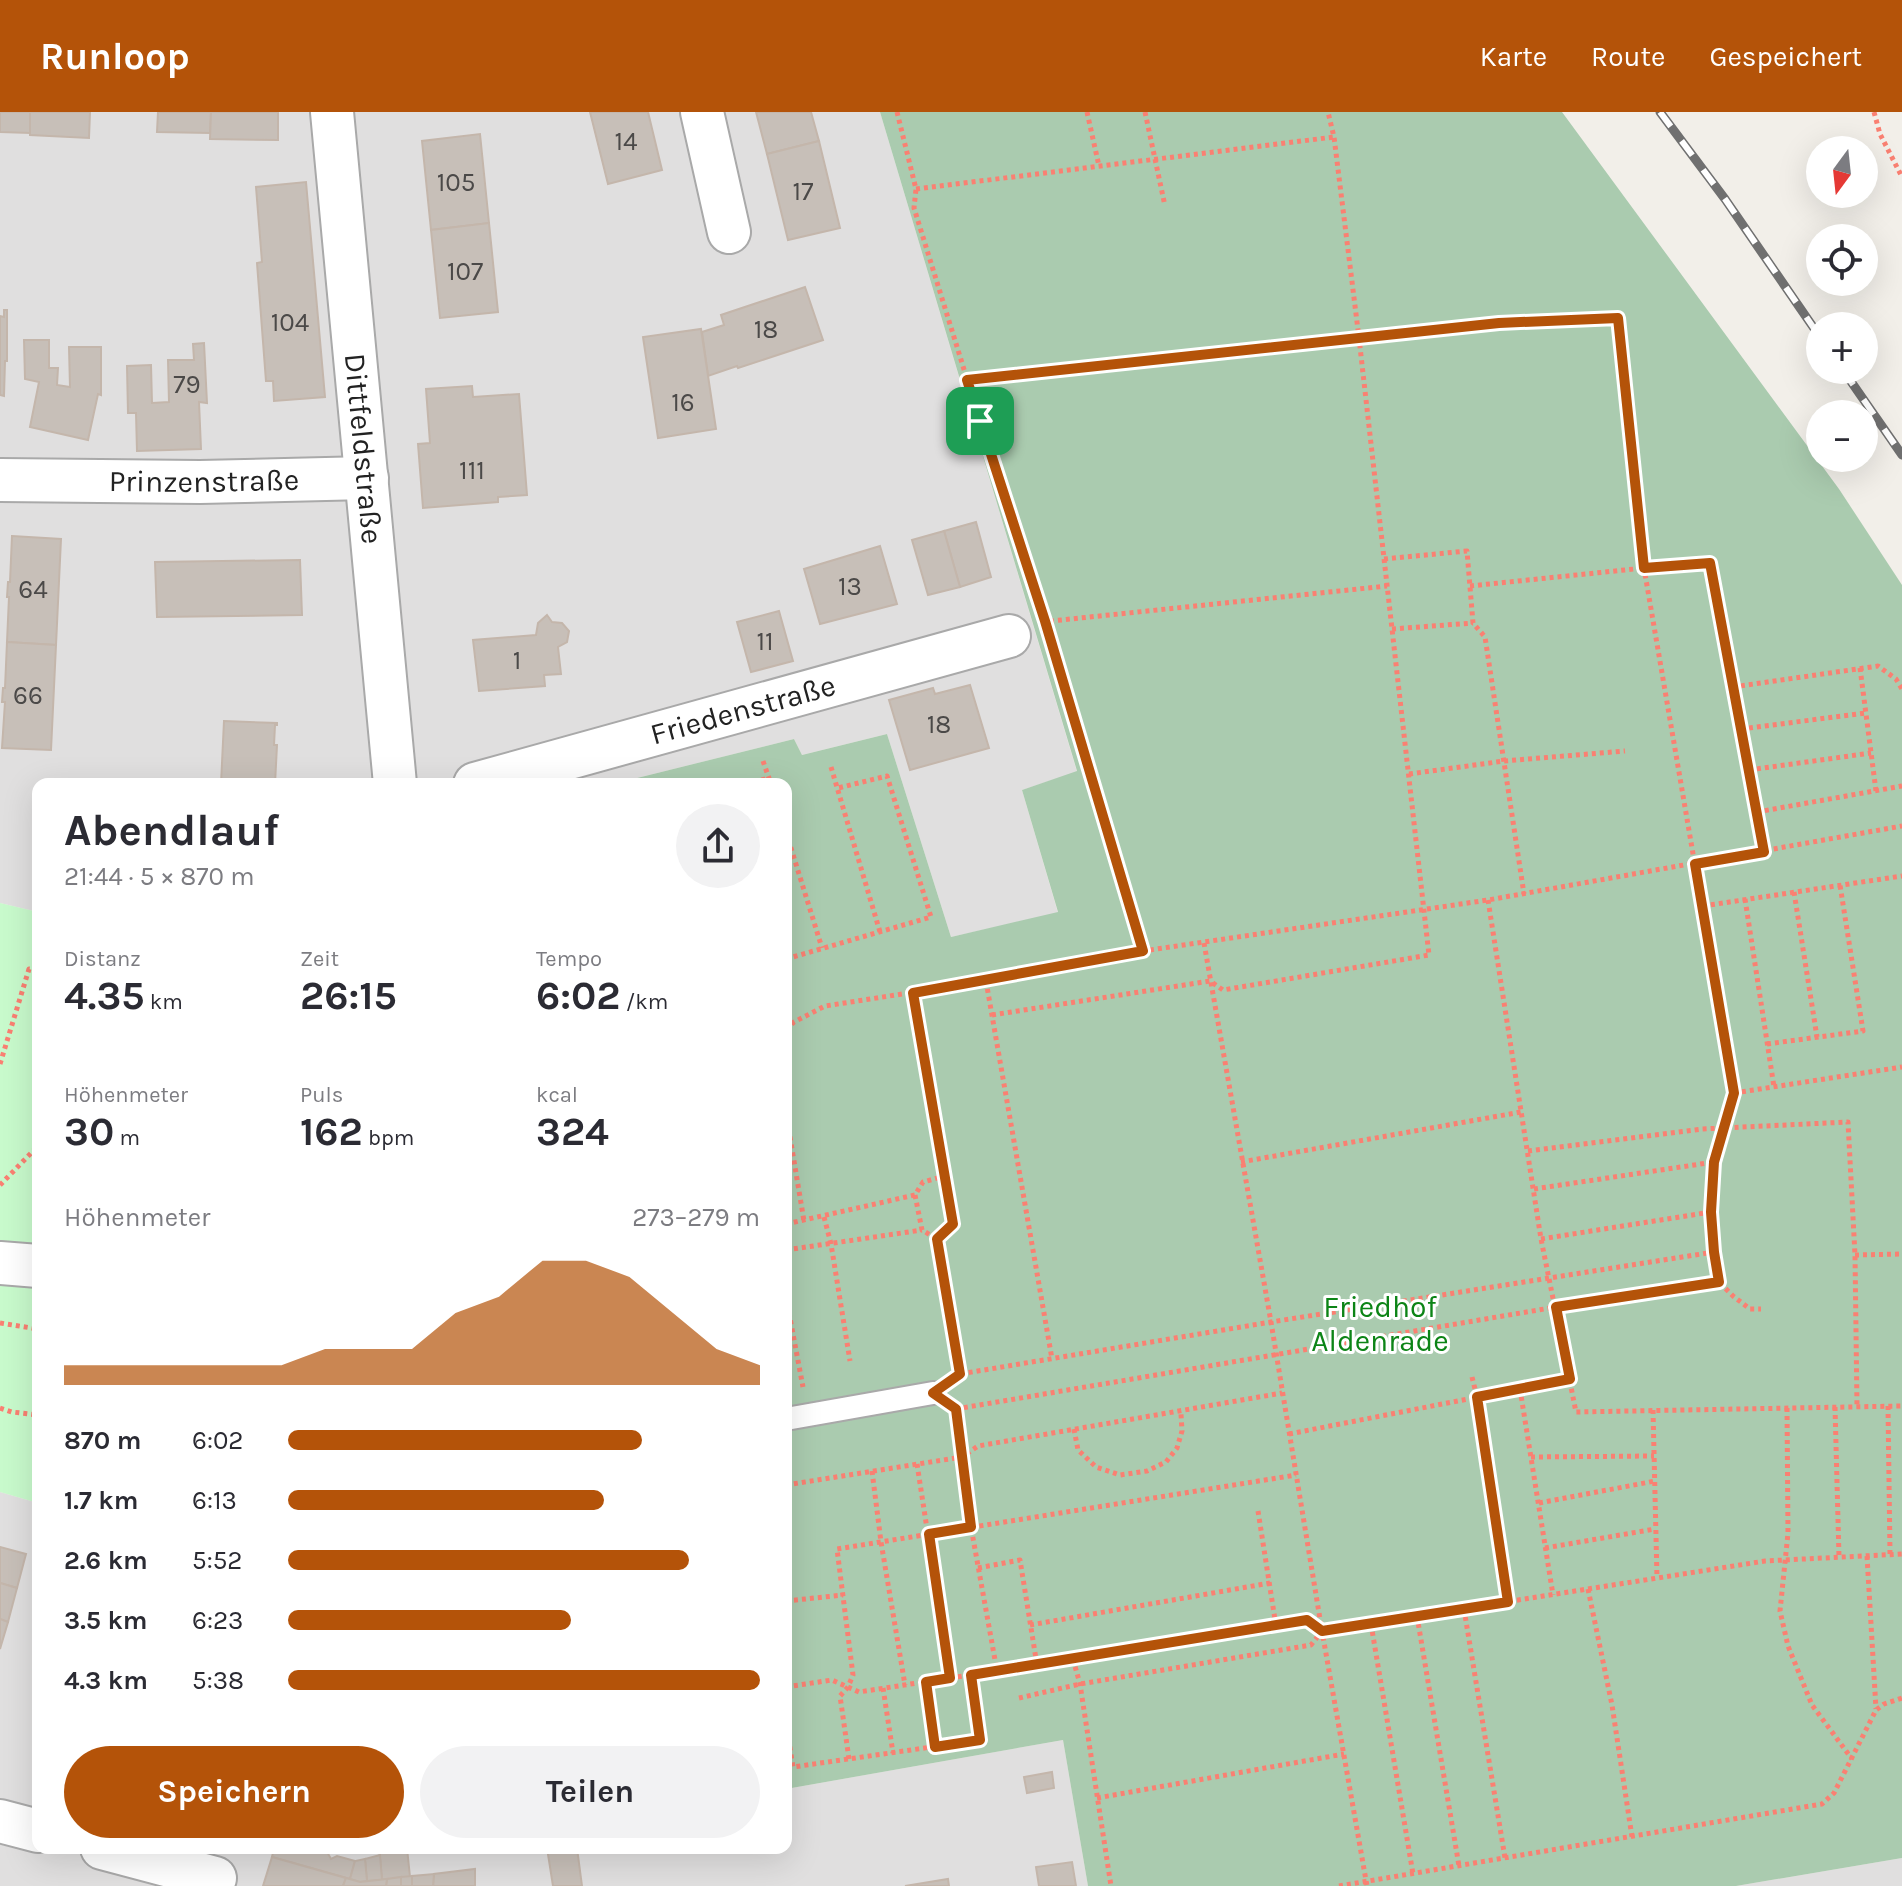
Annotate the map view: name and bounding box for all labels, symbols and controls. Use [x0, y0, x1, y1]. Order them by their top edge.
text: Runloop [40, 34, 190, 79]
text: Karte [1480, 40, 1547, 73]
text: Route [1591, 40, 1665, 73]
text: Gespeichert [1709, 40, 1862, 73]
house number: 14 [614, 126, 638, 157]
north arrow [1806, 136, 1878, 208]
map controls [1806, 136, 1878, 472]
house number: 105 [437, 167, 475, 198]
house number: 17 [793, 176, 813, 207]
button: locate [1806, 224, 1878, 296]
house number: 107 [447, 256, 483, 287]
house number: 104 [271, 307, 309, 338]
button: + [1806, 312, 1878, 384]
house number: 18 [754, 314, 778, 345]
street label: Dittfeldstraße [337, 352, 390, 546]
house number: 79 [173, 369, 201, 400]
house number: 16 [671, 387, 695, 418]
pin [946, 387, 1014, 455]
icon: arrive [958, 399, 1002, 443]
button: − [1806, 400, 1878, 472]
house number: 111 [459, 455, 485, 486]
street label: Prinzenstraße [109, 462, 300, 500]
house number: 13 [838, 571, 862, 602]
house number: 64 [18, 574, 48, 605]
house number: 11 [756, 626, 774, 657]
house number: 1 [513, 645, 521, 676]
street label: Friedenstraße [646, 667, 839, 753]
house number: 66 [13, 680, 43, 711]
house number: 18 [927, 709, 951, 740]
button: share [676, 804, 760, 888]
text: Abendlauf [64, 805, 279, 856]
text: 21:44 · 5 × 870 m [64, 861, 254, 892]
text: Distanz [64, 946, 141, 972]
text: Zeit [300, 946, 339, 972]
text: Tempo [536, 946, 602, 972]
text: 4.35 [64, 972, 145, 1019]
text: 26:15 [300, 972, 397, 1019]
text: 6:02 [536, 972, 621, 1019]
text: km [145, 989, 183, 1015]
text: /km [621, 989, 668, 1015]
text: Höhenmeter [64, 1082, 188, 1108]
text: Puls [300, 1082, 343, 1108]
text: kcal [536, 1082, 578, 1108]
text: 30 [64, 1108, 114, 1155]
text: 162 [300, 1108, 363, 1155]
text: 324 [536, 1108, 609, 1155]
text: m [114, 1125, 140, 1151]
text: bpm [363, 1125, 414, 1151]
text: Höhenmeter [64, 1202, 211, 1233]
text: 273–279 m [632, 1202, 760, 1233]
park label: Friedhof Aldenrade [1311, 1289, 1449, 1359]
text: 870 m [64, 1425, 141, 1456]
text: 6:02 [192, 1425, 243, 1456]
text: 1.7 km [64, 1485, 138, 1516]
text: 6:13 [192, 1485, 237, 1516]
text: 2.6 km [64, 1545, 148, 1576]
text: 5:52 [192, 1545, 242, 1576]
text: 3.5 km [64, 1605, 148, 1636]
text: 6:23 [192, 1605, 243, 1636]
text: 4.3 km [64, 1665, 148, 1696]
text: 5:38 [192, 1665, 244, 1696]
button: Speichern [64, 1746, 404, 1838]
button: Teilen [420, 1746, 760, 1838]

